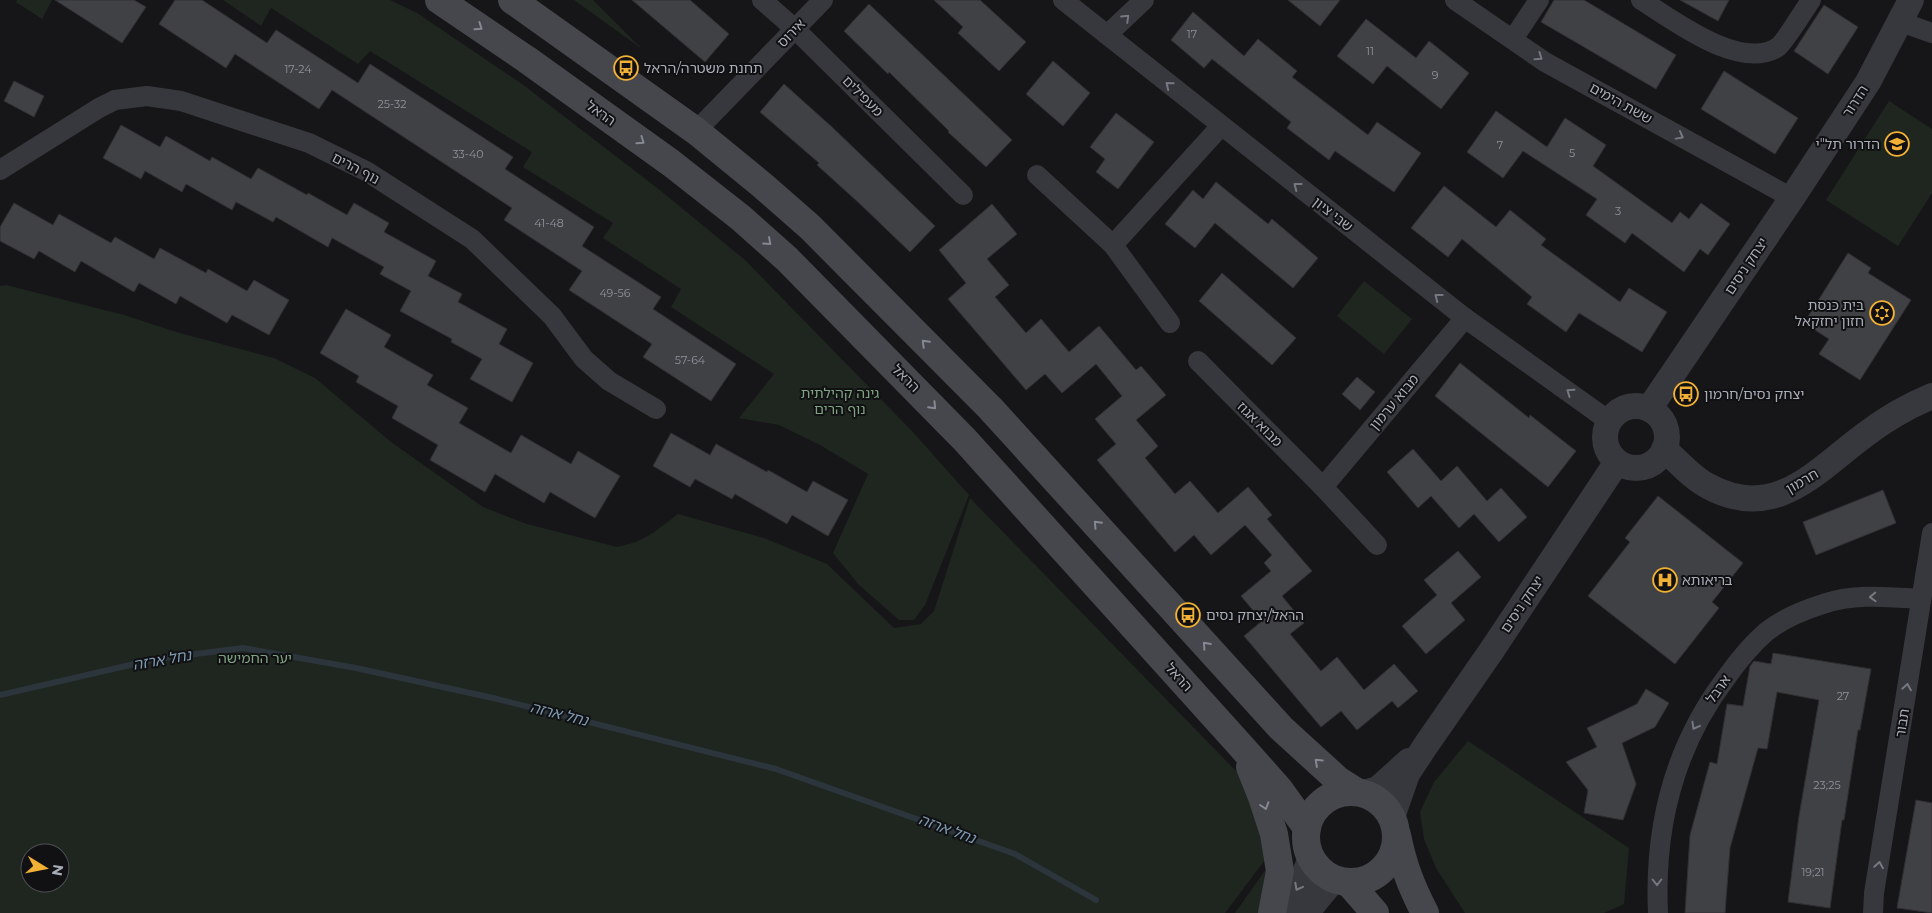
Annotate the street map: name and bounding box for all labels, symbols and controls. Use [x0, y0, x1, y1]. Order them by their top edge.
street label: אירוס [773, 15, 809, 51]
one-way arrow [1120, 15, 1129, 24]
one-way arrow [474, 21, 483, 30]
house number: 17 [1187, 27, 1197, 41]
house number: 11 [1366, 44, 1374, 58]
one-way arrow [1533, 51, 1542, 60]
bus stop icon: תחנת משטרה/הראל [613, 55, 639, 81]
place label: תחנת משטרה/הראל [644, 59, 763, 77]
house number: 17-24 [284, 62, 312, 76]
house number: 9 [1432, 68, 1439, 82]
street label: מעפילים [839, 72, 887, 120]
street label: ששת הימים [1586, 78, 1656, 128]
one-way arrow [1166, 81, 1175, 90]
street label: הדרור [1838, 82, 1872, 120]
street label: הראל [583, 96, 619, 130]
house number: 25-32 [378, 97, 406, 111]
one-way arrow [1675, 130, 1684, 140]
school or university icon: הדרור תל"י [1884, 131, 1910, 157]
one-way arrow [635, 135, 645, 144]
place label: הדרור תל"י [1816, 135, 1880, 153]
house number: 7 [1497, 138, 1503, 152]
house number: 5 [1569, 146, 1575, 160]
house number: 33-40 [452, 147, 484, 161]
street label: נוף הרים [329, 148, 383, 188]
one-way arrow [1294, 183, 1303, 191]
street label: שבי ציון [1309, 193, 1357, 235]
house number: 3 [1615, 204, 1621, 218]
house number: 41-48 [534, 216, 564, 230]
street label: יצחק ניסים [1720, 234, 1772, 298]
one-way arrow [763, 236, 772, 245]
house number: 49-56 [599, 286, 631, 300]
one-way arrow [1435, 294, 1444, 302]
place label: בית כנסת חזון יחזקאל [1795, 296, 1864, 330]
synagogue icon: בית כנסת חזון יחזקאל [1869, 300, 1895, 326]
one-way arrow [922, 340, 931, 349]
house number: 57-64 [675, 353, 706, 367]
street label: הראל [888, 360, 924, 396]
street label: מבוא ערמון [1365, 370, 1423, 434]
bus stop icon: יצחק נסים/חרמון [1673, 381, 1699, 407]
park label: גינה קהילתית נוף הרים [801, 384, 879, 418]
place label: יצחק נסים/חרמון [1704, 385, 1804, 403]
one-way arrow [1567, 390, 1576, 398]
street label: מבוא אגוז [1234, 398, 1286, 450]
one-way arrow [927, 400, 936, 409]
street label: חרמון [1783, 465, 1821, 497]
one-way arrow [1094, 521, 1103, 530]
hospital icon: בריאותא [1652, 567, 1678, 593]
place label: בריאותא [1682, 571, 1733, 589]
street label: יצחק ניסים [1496, 572, 1548, 636]
one-way arrow [1868, 591, 1876, 602]
bus stop icon: הראל/יצחק נסים [1175, 602, 1201, 628]
place label: הראל/יצחק נסים [1206, 606, 1304, 624]
one-way arrow [1203, 641, 1212, 650]
water label: נחל ארזה [131, 645, 194, 674]
park label: יער החמישה [218, 649, 292, 667]
street label: הראל [1162, 659, 1196, 695]
street label: ארבל [1702, 671, 1734, 707]
one-way arrow [1902, 683, 1912, 691]
house number: 27 [1837, 689, 1849, 703]
water label: נחל ארזה [528, 697, 591, 730]
street label: תבור [1891, 707, 1913, 739]
one-way arrow [1691, 720, 1701, 729]
one-way arrow [1315, 759, 1324, 768]
house number: 23;25 [1813, 778, 1841, 792]
one-way arrow [1260, 801, 1270, 810]
water label: נחל ארזה [916, 810, 979, 848]
north arrow [20, 843, 70, 893]
one-way arrow [1873, 860, 1883, 869]
text: N [48, 863, 68, 877]
house number: 19;21 [1801, 865, 1825, 879]
one-way arrow [1652, 879, 1662, 887]
one-way arrow [1294, 881, 1304, 890]

